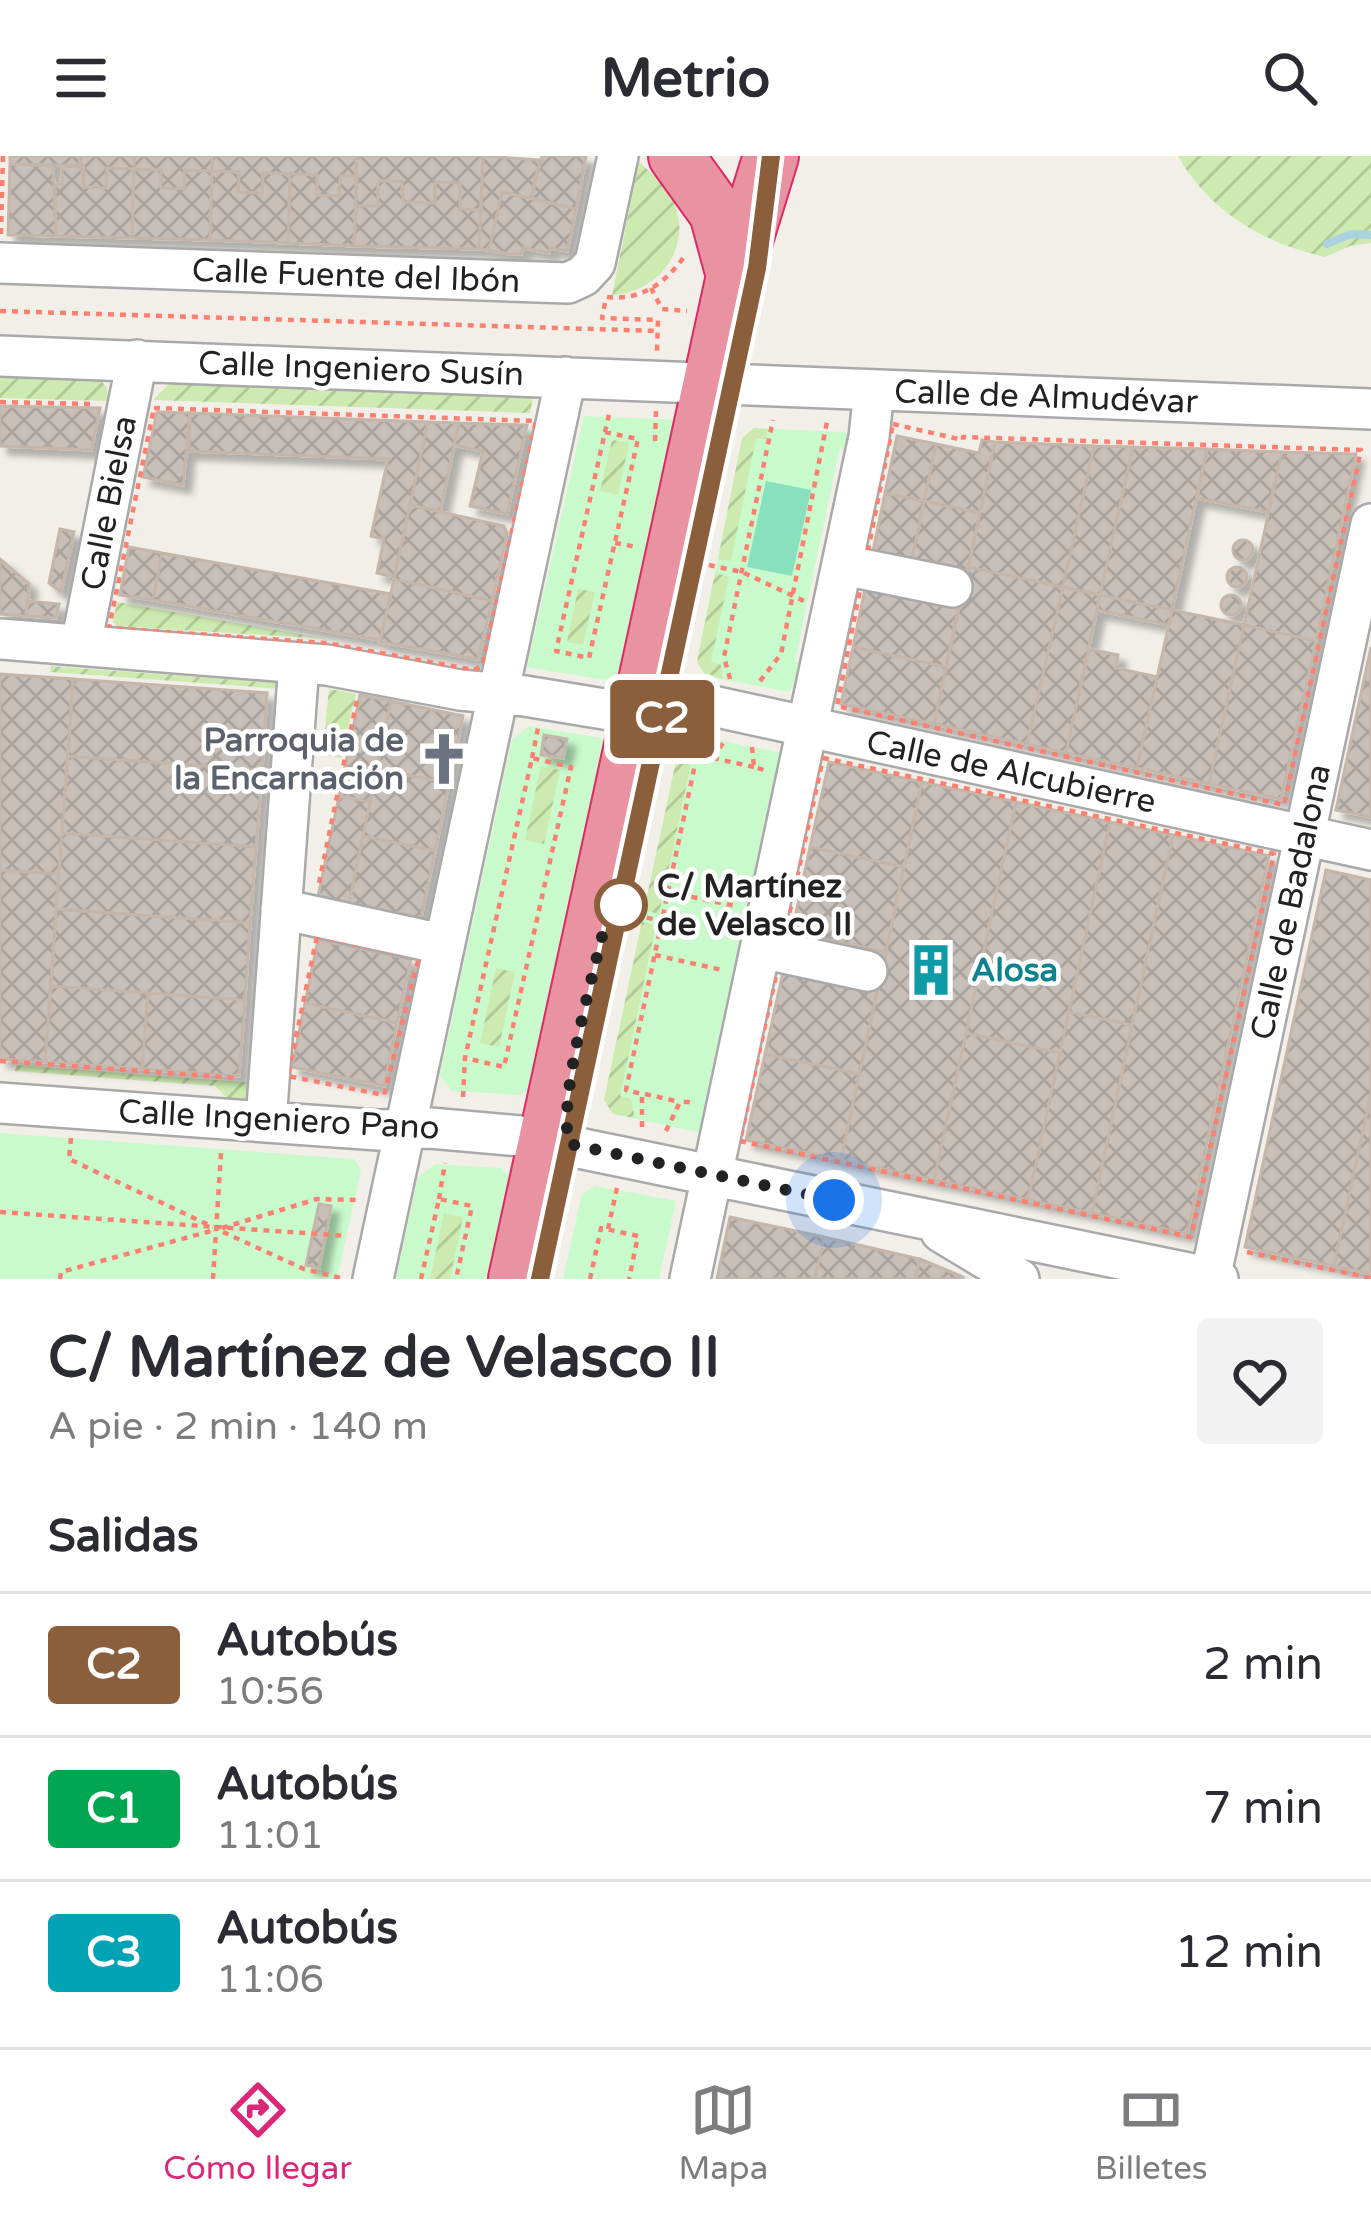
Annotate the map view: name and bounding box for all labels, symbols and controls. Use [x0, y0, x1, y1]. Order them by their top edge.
icon: menu [48, 45, 114, 111]
icon: search [1257, 45, 1323, 111]
text: Metrio [601, 46, 770, 111]
street label: Calle Fuente del Ibón [191, 251, 521, 301]
street label: Calle Ingeniero Susín [197, 344, 525, 394]
street label: Calle de Almudévar [893, 372, 1199, 422]
street label: Calle Bielsa [73, 412, 145, 594]
line badge: C2 [608, 680, 716, 758]
text: C2 [634, 693, 690, 744]
place label: Parroquia de la Encarnación [174, 721, 404, 798]
street label: Calle de Alcubierre [863, 722, 1159, 822]
church icon: Parroquia de la Encarnación [415, 730, 473, 788]
street label: Calle de Badalona [1243, 761, 1339, 1043]
place label: C/ Martínez de Velasco II [657, 867, 852, 944]
marker: C/ Martínez de Velasco II [596, 880, 646, 930]
building icon: Alosa [902, 941, 960, 999]
place label: Alosa [971, 951, 1058, 990]
street label: Calle Ingeniero Pano [117, 1092, 441, 1148]
your location [804, 1170, 864, 1230]
button: heart [1197, 1318, 1323, 1444]
text: C/ Martínez de Velasco II [48, 1324, 720, 1392]
text: A pie · 2 min · 140 m [48, 1403, 428, 1450]
text: Salidas [48, 1510, 199, 1564]
text: Autobús [216, 1614, 398, 1668]
text: 2 min [1203, 1638, 1323, 1692]
text: C2 [86, 1639, 142, 1690]
text: 10:56 [216, 1668, 324, 1715]
text: Autobús [216, 1758, 398, 1812]
text: 7 min [1203, 1782, 1323, 1836]
text: C1 [86, 1783, 142, 1834]
text: 11:01 [216, 1812, 324, 1859]
text: Autobús [216, 1902, 398, 1956]
text: 12 min [1175, 1926, 1323, 1980]
text: C3 [86, 1927, 142, 1978]
text: 11:06 [216, 1956, 324, 2003]
tab: Cómo llegar [163, 2077, 352, 2188]
tab: Mapa [678, 2077, 768, 2188]
tab: Billetes [1095, 2077, 1208, 2188]

